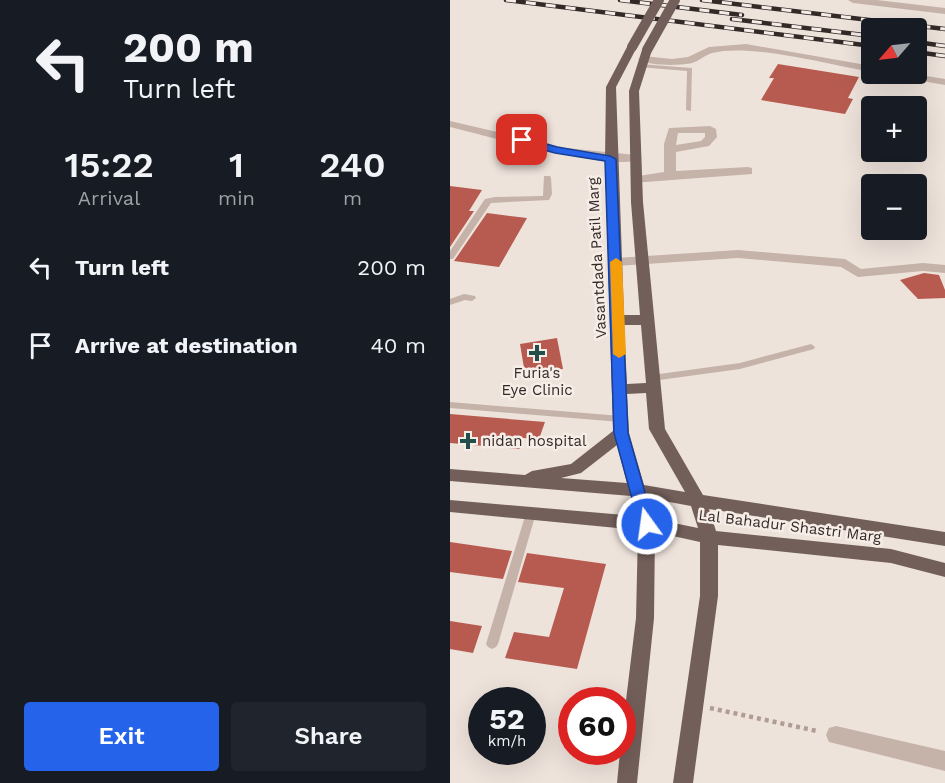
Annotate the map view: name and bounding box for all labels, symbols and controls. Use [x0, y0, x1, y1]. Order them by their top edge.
north arrow [861, 18, 927, 84]
map controls [861, 18, 927, 240]
text: 200 m [123, 23, 254, 72]
icon: left [24, 24, 102, 102]
text: Turn left [123, 73, 235, 105]
button: + [861, 96, 927, 162]
pin [496, 114, 547, 165]
icon: arrive [505, 123, 538, 156]
text: 15:22 [64, 144, 154, 186]
text: 1 [229, 144, 244, 186]
text: 240 [319, 144, 386, 186]
button: − [861, 174, 927, 240]
street label: Vasantdada Patil Marg [584, 177, 610, 339]
text: Arrival [78, 186, 140, 210]
text: min [218, 186, 255, 210]
text: m [343, 186, 362, 210]
icon: left [24, 251, 57, 284]
text: Turn left [75, 255, 169, 280]
text: 200 m [357, 255, 426, 280]
icon: arrive [24, 329, 57, 362]
text: Arrive at destination [75, 333, 298, 358]
text: 40 m [370, 333, 426, 358]
marker: Furia's Eye Clinic [528, 344, 546, 362]
place label: Furia's Eye Clinic [501, 364, 573, 399]
marker: nidan hospital [459, 432, 477, 450]
place label: nidan hospital [482, 432, 587, 450]
position arrow [615, 492, 679, 556]
street label: Lal Bahadur Shastri Marg [698, 506, 882, 546]
speed limit sign: 60 [558, 687, 636, 765]
text: 52 [489, 701, 525, 736]
button: Exit [24, 702, 219, 771]
button: Share [231, 702, 426, 771]
text: km/h [488, 732, 526, 750]

